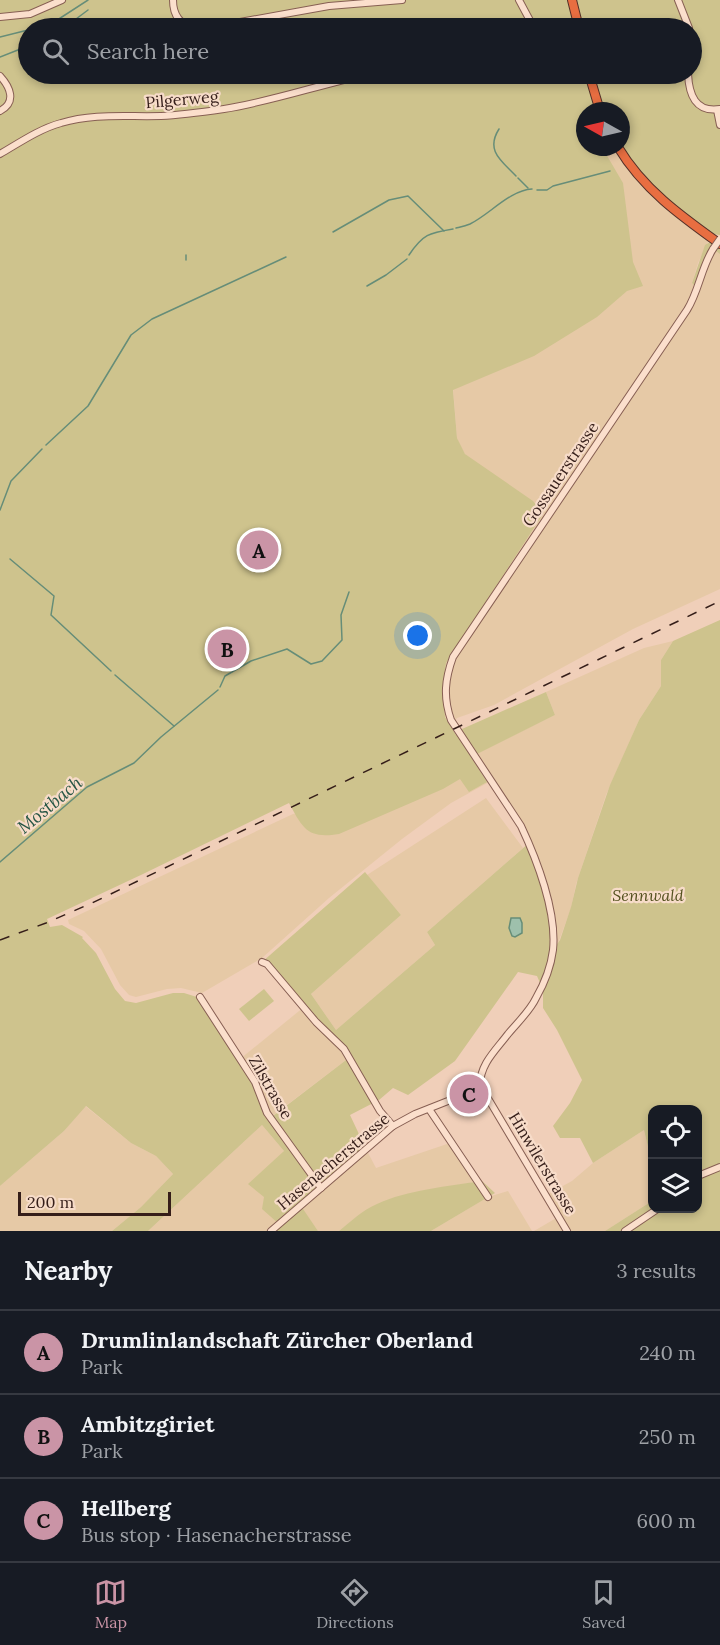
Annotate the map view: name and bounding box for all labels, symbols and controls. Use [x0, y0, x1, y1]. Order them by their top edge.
search box [18, 18, 702, 84]
icon: search [39, 35, 72, 68]
text: Search here [87, 37, 209, 65]
street label: Pilgerweg [145, 86, 220, 112]
north arrow [576, 102, 630, 156]
street label: Gossauerstrasse [518, 418, 603, 530]
pin: A [240, 528, 278, 572]
your location [403, 621, 432, 650]
pin: B [208, 626, 246, 672]
water label: Mostbach [13, 770, 87, 838]
park label: Sennwald [612, 885, 684, 905]
street label: Zilstrasse [245, 1051, 297, 1123]
pin: C [450, 1072, 488, 1116]
map controls [648, 1105, 702, 1213]
button: locate [648, 1105, 702, 1159]
street label: Hasenacherstrasse [273, 1108, 393, 1214]
street label: Hinwilerstrasse [505, 1108, 582, 1218]
button: layers [648, 1159, 702, 1213]
scale bar [18, 1189, 171, 1216]
text: 200 m [27, 1192, 74, 1212]
text: Nearby [24, 1254, 112, 1287]
text: 3 results [617, 1258, 696, 1283]
text: Drumlinlandschaft Zürcher Oberland [81, 1326, 473, 1354]
text: A [37, 1340, 50, 1365]
text: 240 m [639, 1340, 696, 1365]
text: Park [81, 1354, 123, 1379]
text: Ambitzgiriet [81, 1410, 214, 1438]
text: B [37, 1424, 50, 1449]
text: 250 m [639, 1424, 696, 1449]
text: Park [81, 1438, 123, 1463]
text: Hellberg [81, 1494, 171, 1522]
text: C [37, 1508, 50, 1533]
text: 600 m [636, 1508, 696, 1533]
text: Bus stop · Hasenacherstrasse [81, 1522, 352, 1547]
tab: Map [94, 1576, 127, 1632]
tab: Directions [316, 1576, 394, 1632]
tab: Saved [582, 1576, 626, 1632]

